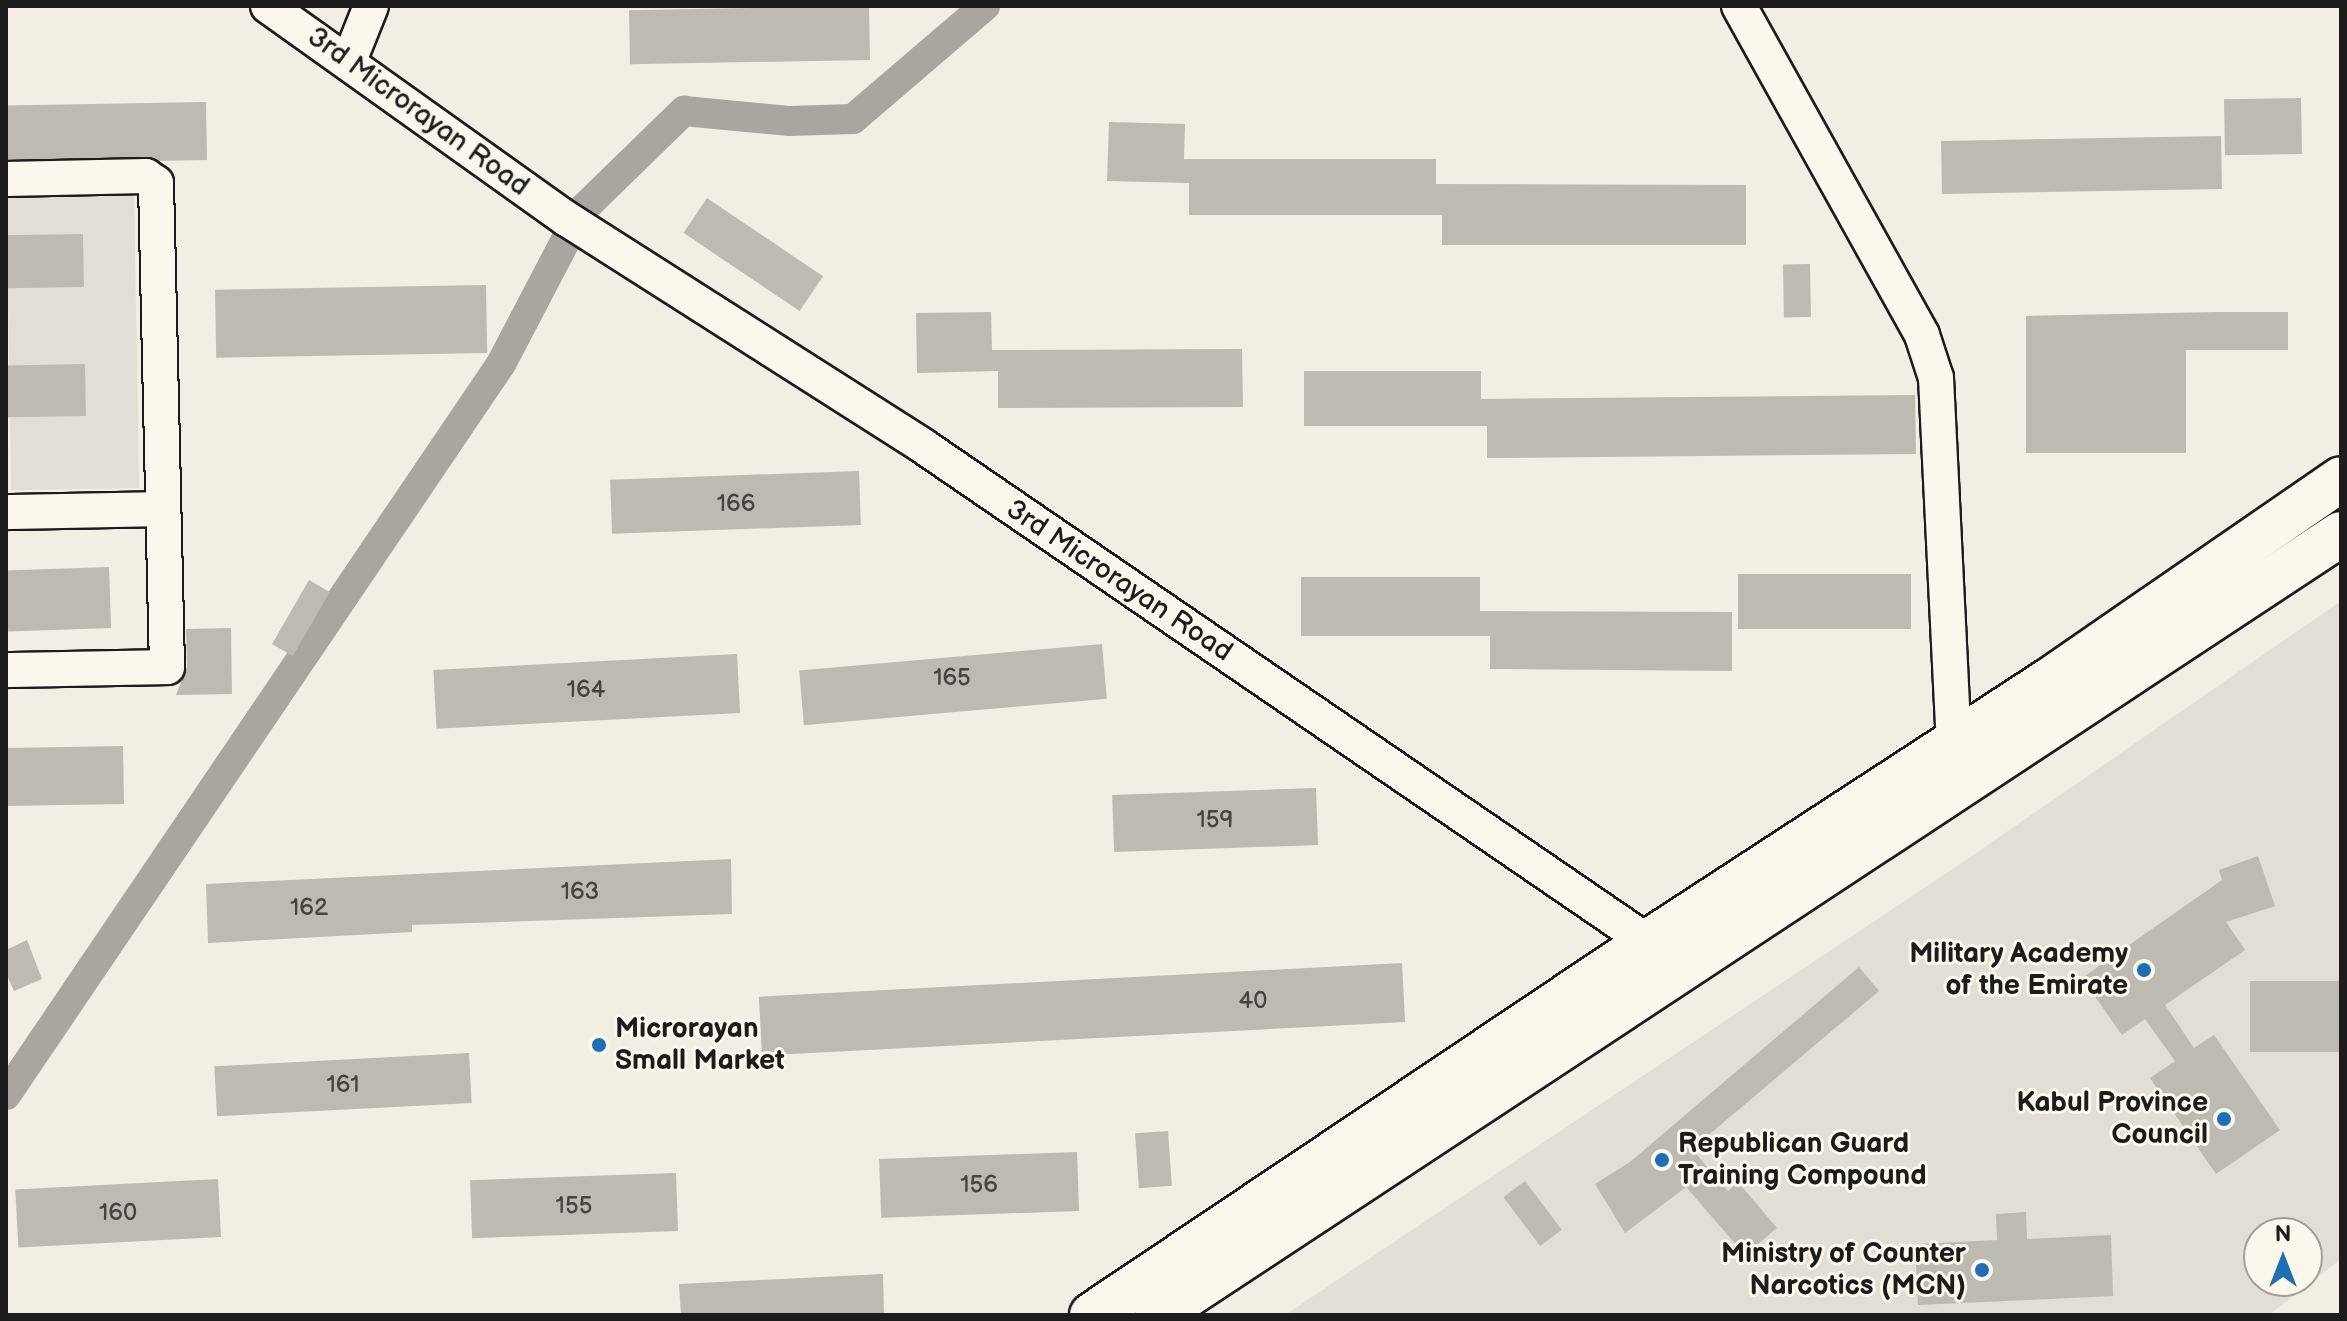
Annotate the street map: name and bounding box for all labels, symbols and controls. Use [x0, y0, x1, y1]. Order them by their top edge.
street label: 3rd Microrayan Road [301, 20, 535, 204]
house number: 166 [717, 490, 755, 518]
street label: 3rd Microrayan Road [999, 493, 1239, 669]
house number: 165 [933, 664, 971, 692]
house number: 164 [567, 676, 605, 704]
house number: 159 [1197, 806, 1233, 834]
house number: 163 [561, 878, 599, 906]
house number: 162 [290, 894, 328, 922]
place label: Military Academy of the Emirate [1908, 937, 2128, 1003]
marker: Military Academy of the Emirate [2135, 961, 2153, 979]
house number: 40 [1239, 987, 1267, 1015]
place label: Microrayan Small Market [615, 1012, 785, 1078]
marker: Microrayan Small Market [590, 1036, 608, 1054]
house number: 161 [326, 1071, 360, 1099]
place label: Kabul Province Council [2017, 1086, 2208, 1152]
marker: Kabul Province Council [2215, 1110, 2233, 1128]
place label: Republican Guard Training Compound [1678, 1127, 1926, 1193]
marker: Republican Guard Training Compound [1653, 1151, 1671, 1169]
house number: 156 [960, 1171, 998, 1199]
house number: 155 [556, 1192, 592, 1220]
house number: 160 [99, 1199, 137, 1227]
north arrow [2243, 1217, 2323, 1297]
text: N [2275, 1221, 2291, 1248]
place label: Ministry of Counter Narcotics (MCN) [1720, 1237, 1966, 1303]
marker: Ministry of Counter Narcotics (MCN) [1973, 1261, 1991, 1279]

